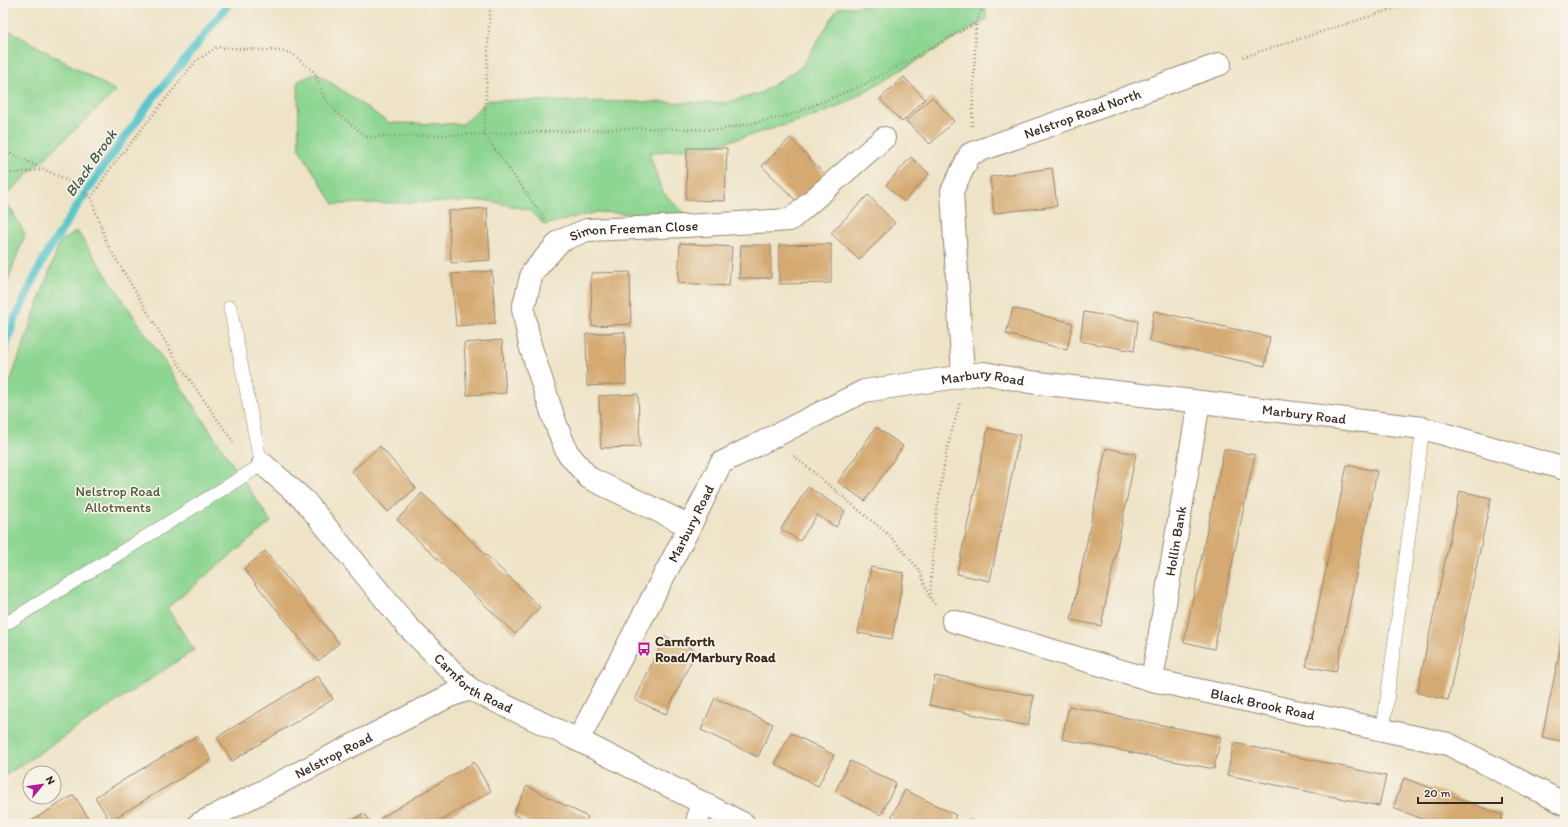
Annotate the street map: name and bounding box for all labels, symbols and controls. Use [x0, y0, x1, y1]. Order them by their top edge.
street label: Nelstrop Road North [1022, 85, 1144, 143]
water label: Black Brook [61, 125, 122, 200]
street label: Simon Freeman Close [567, 217, 699, 245]
street label: Marbury Road [940, 365, 1026, 390]
street label: Marbury Road [1261, 401, 1347, 428]
street label: Marbury Road [664, 482, 718, 565]
park label: Nelstrop Road Allotments [76, 483, 161, 516]
street label: Hollin Bank [1162, 505, 1190, 577]
place label: Carnforth Road/Marbury Road [655, 633, 776, 666]
bus stop icon: Carnforth Road/Marbury Road [636, 641, 652, 657]
street label: Carnforth Road [430, 650, 516, 717]
street label: Black Brook Road [1209, 685, 1317, 724]
street label: Nelstrop Road [292, 729, 376, 783]
north arrow [22, 765, 62, 805]
text: N [43, 774, 58, 787]
scale bar [1418, 779, 1502, 805]
text: 20 m [1424, 786, 1451, 800]

